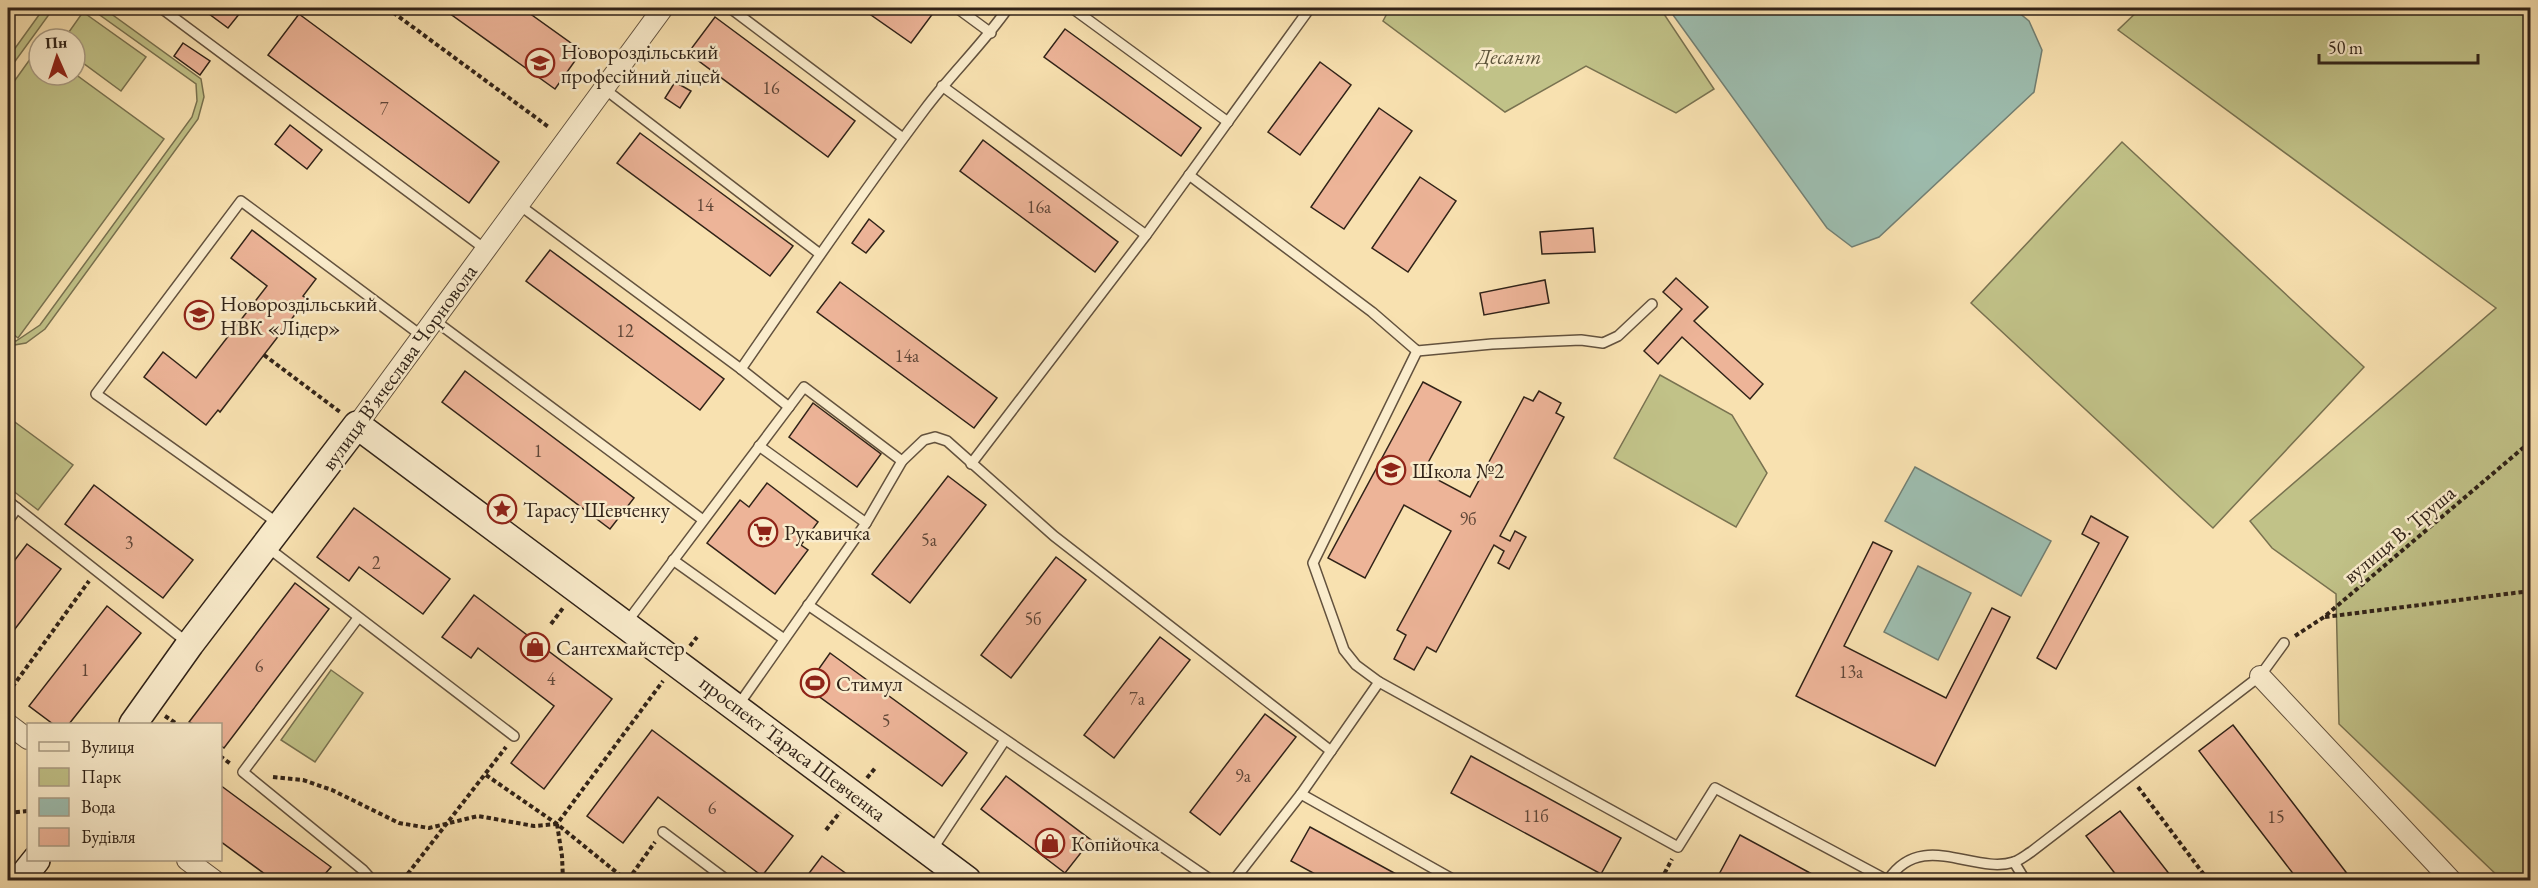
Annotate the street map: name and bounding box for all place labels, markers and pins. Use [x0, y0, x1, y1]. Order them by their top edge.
place label: Новороздільський професійний ліцей [561, 38, 721, 89]
school or university icon: Новороздільський професійний ліцей [524, 47, 556, 79]
place label: Новороздільський НВК «Лідер» [220, 290, 377, 341]
school or university icon: Новороздільський НВК «Лідер» [183, 299, 215, 331]
school or university icon: Школа №2 [1375, 454, 1407, 486]
place label: Школа №2 [1412, 457, 1504, 484]
place icon: Тарасу Шевченку [486, 493, 518, 525]
place label: Тарасу Шевченку [523, 496, 671, 523]
supermarket icon: Рукавичка [747, 516, 779, 548]
place label: Рукавичка [784, 519, 871, 546]
shop icon: Сантехмайстер [519, 631, 551, 663]
place label: Сантехмайстер [556, 634, 685, 661]
sports icon: Стимул [799, 667, 831, 699]
place label: Стимул [836, 670, 903, 697]
shop icon: Копійочка [1034, 827, 1066, 859]
place label: Копійочка [1071, 830, 1160, 857]

